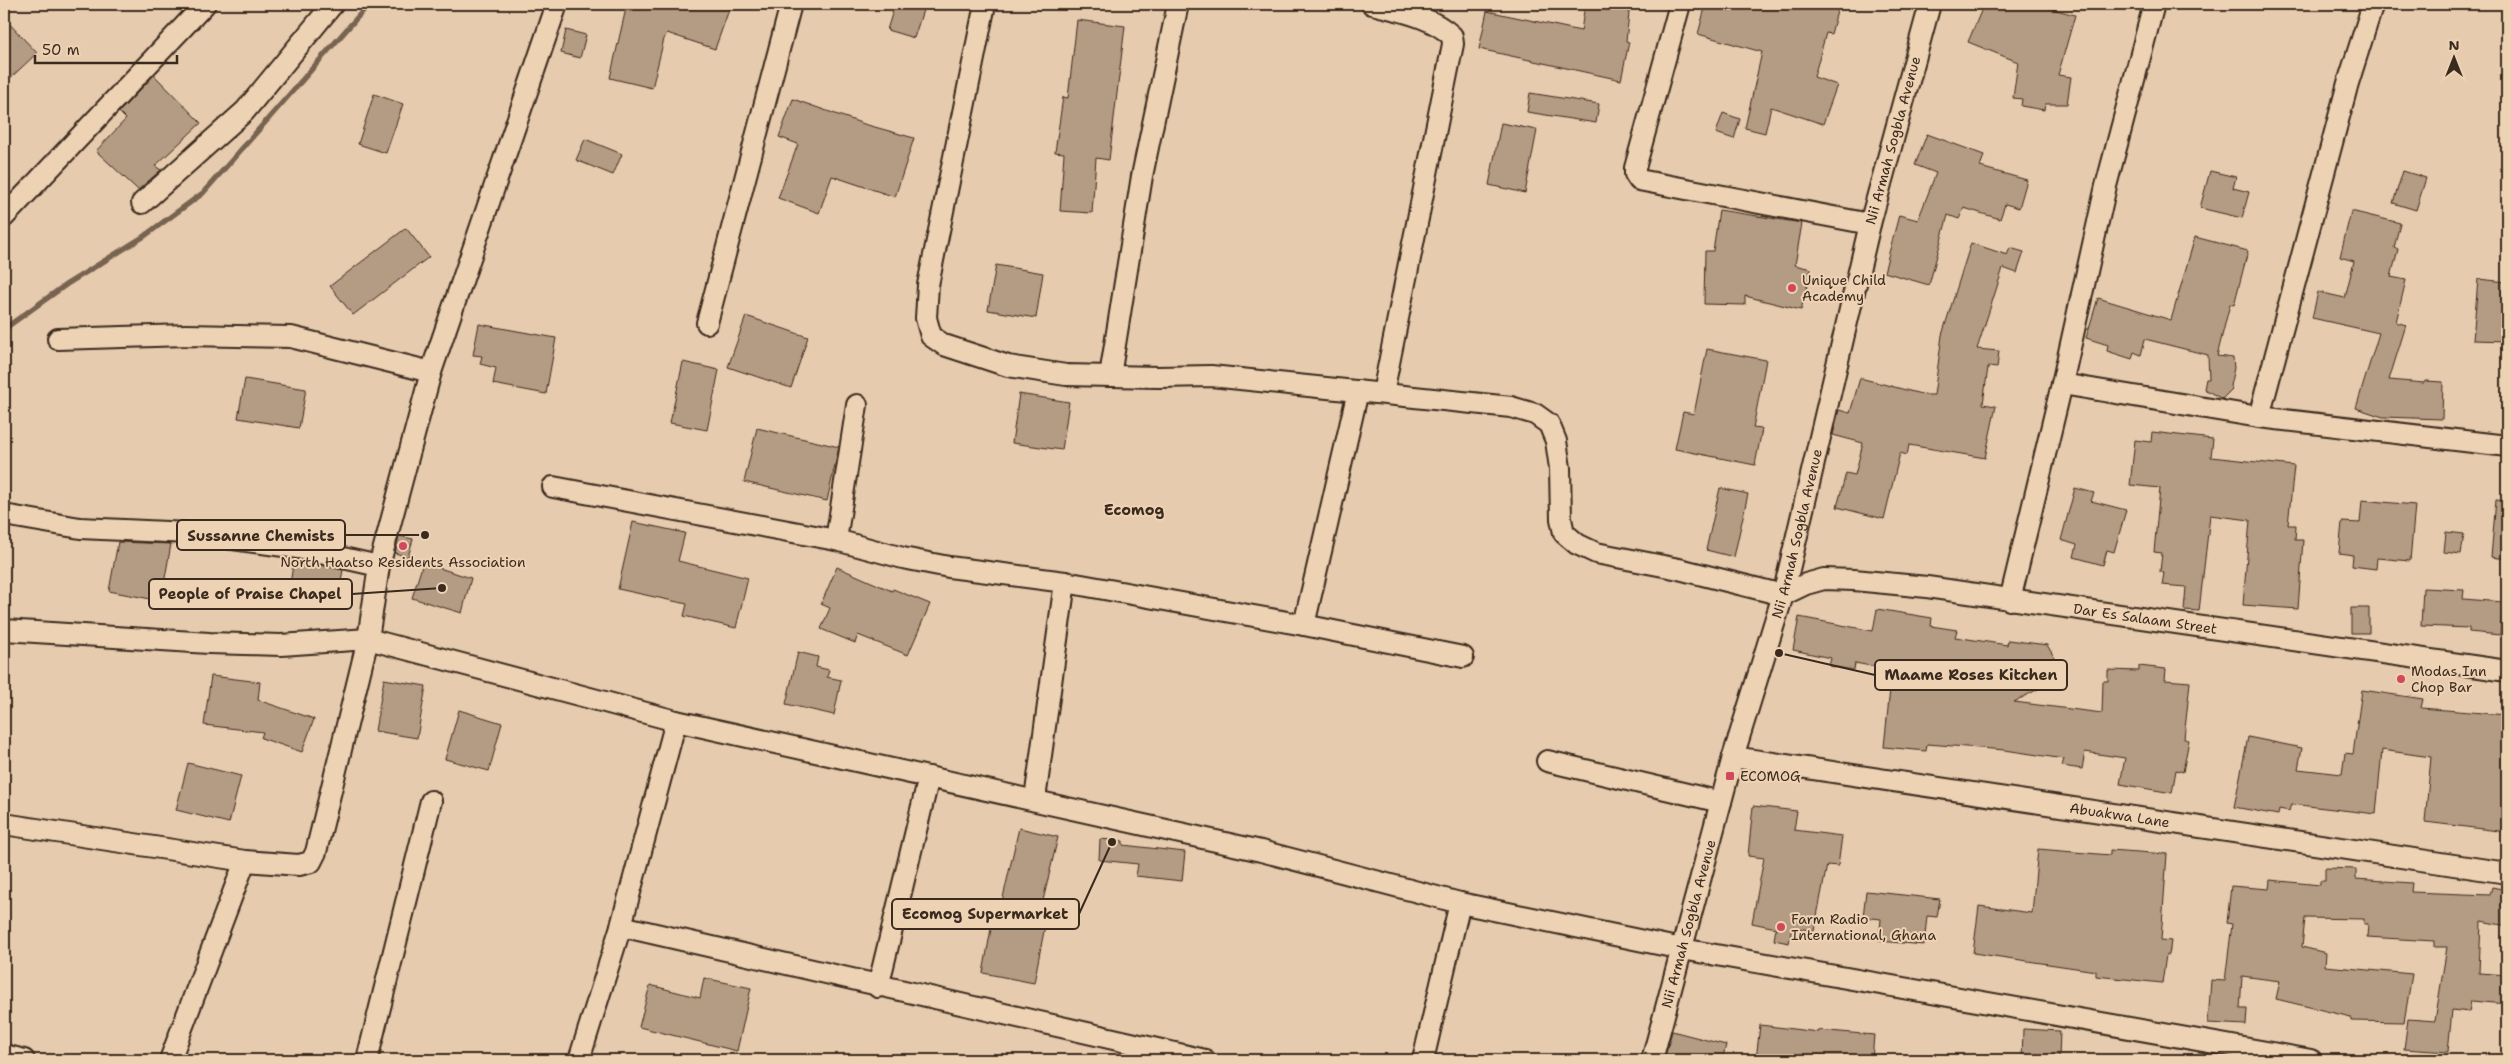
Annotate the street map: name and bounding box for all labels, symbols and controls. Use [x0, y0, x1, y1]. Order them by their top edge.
scale bar [35, 32, 178, 64]
north arrow [2428, 32, 2478, 82]
text: N [2448, 36, 2460, 54]
text: 50 m [42, 40, 80, 60]
street label: Nii Armah Sogbla Avenue [1861, 54, 1924, 226]
place label: Unique Child Academy [1802, 271, 1886, 305]
marker: Unique Child Academy [1786, 282, 1798, 294]
street label: Nii Armah Sogbla Avenue [1767, 447, 1826, 621]
district label: Ecomog [1104, 500, 1165, 520]
callout: Sussanne Chemists [177, 520, 345, 550]
text: Sussanne Chemists [187, 526, 335, 546]
marker: North Haatso Residents Association [397, 540, 409, 552]
place label: North Haatso Residents Association [280, 553, 526, 571]
callout: People of Praise Chapel [149, 579, 352, 609]
text: People of Praise Chapel [159, 584, 341, 604]
street label: Dar Es Salaam Street [2072, 599, 2218, 638]
callout: Maame Roses Kitchen [1875, 660, 2067, 690]
place label: Modas Inn Chop Bar [2411, 662, 2487, 696]
text: Maame Roses Kitchen [1885, 665, 2057, 685]
marker: Modas Inn Chop Bar [2395, 673, 2407, 685]
place label: ECOMOG [1740, 767, 1801, 785]
marker: ECOMOG [1724, 770, 1736, 782]
street label: Abuakwa Lane [2068, 799, 2171, 831]
street label: Nii Armah Sogbla Avenue [1657, 837, 1720, 1010]
callout: Ecomog Supermarket [892, 899, 1079, 929]
text: Ecomog Supermarket [902, 904, 1068, 924]
place label: Farm Radio International, Ghana [1791, 910, 1936, 944]
marker: Farm Radio International, Ghana [1775, 921, 1787, 933]

